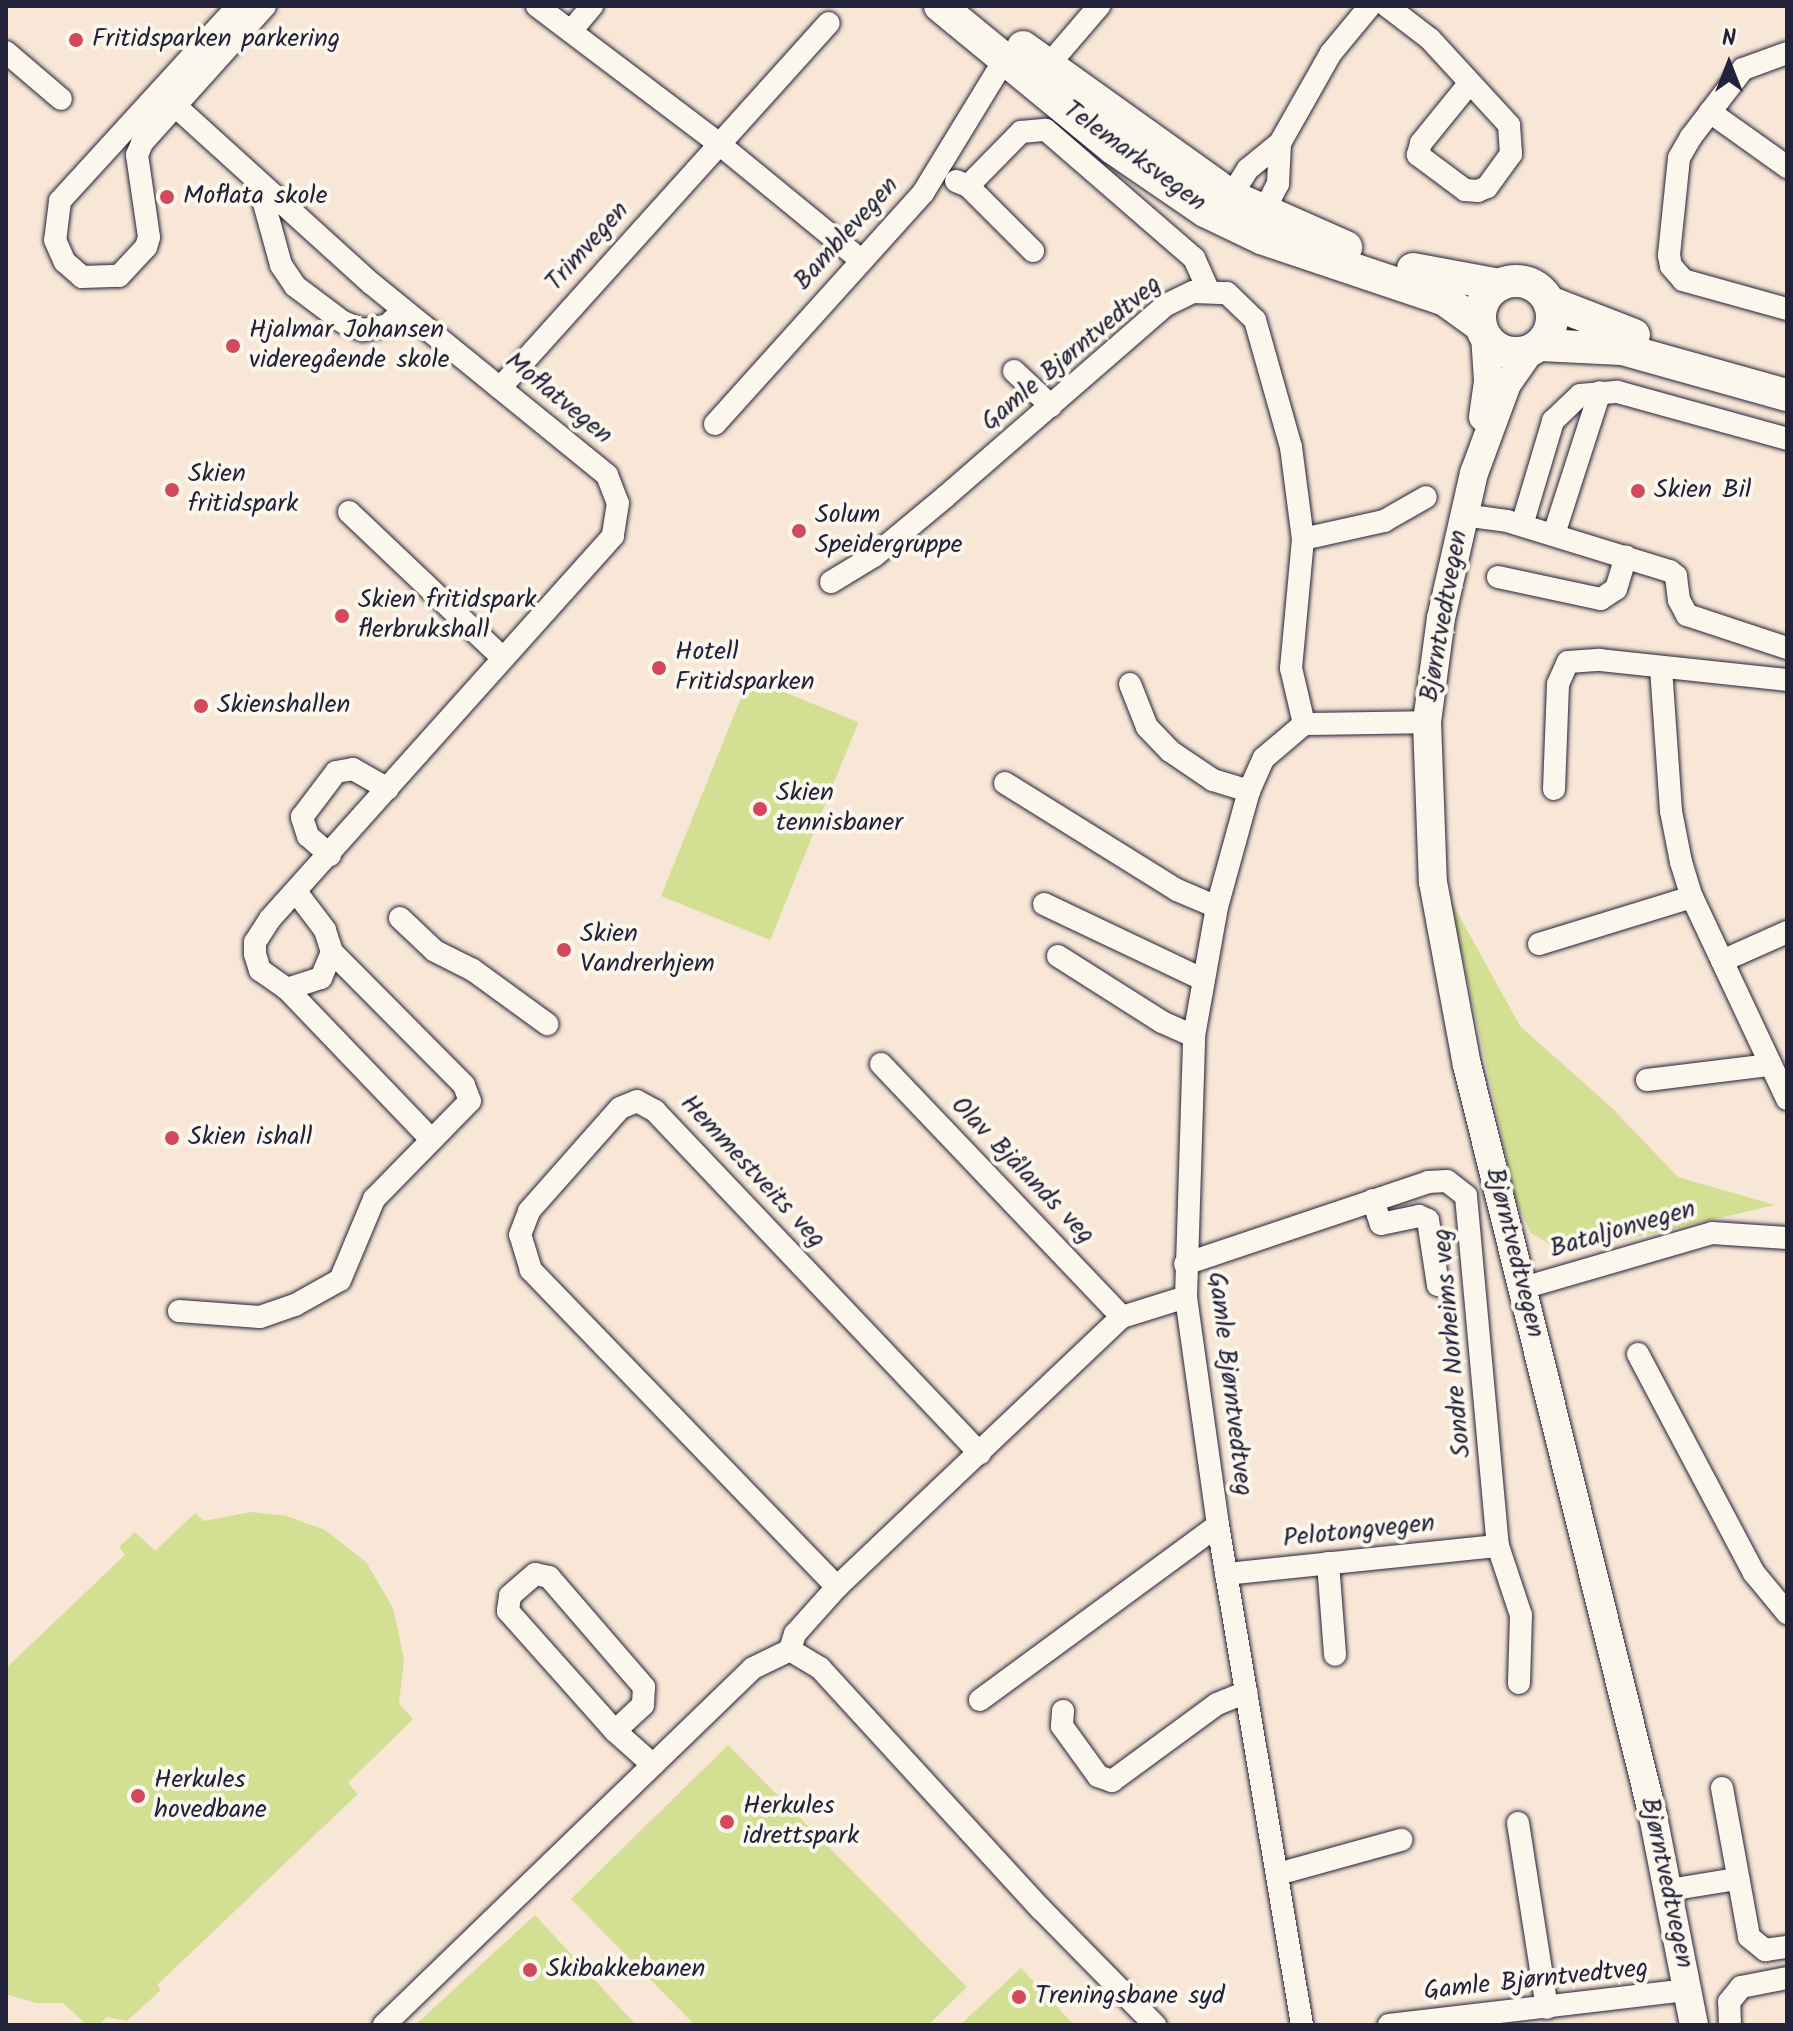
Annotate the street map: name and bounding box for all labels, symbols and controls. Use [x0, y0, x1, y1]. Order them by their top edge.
text: N [1722, 22, 1736, 57]
place label: Fritidsparken parkering [92, 24, 340, 56]
north arrow [1689, 24, 1769, 104]
marker: Fritidsparken parkering [67, 31, 85, 49]
street label: Telemarksvegen [1056, 95, 1212, 219]
street label: Bamblevegen [788, 171, 906, 297]
place label: Moflata skole [183, 181, 327, 213]
marker: Moflata skole [158, 188, 176, 206]
street label: Trimvegen [540, 196, 636, 298]
street label: Gamle Bjørntvedtveg [976, 270, 1168, 438]
place label: Hjalmar Johansen videregående skole [249, 315, 450, 376]
marker: Hjalmar Johansen videregående skole [224, 337, 242, 355]
street label: Moflatvegen [498, 346, 618, 452]
place label: Skien fritidspark [188, 459, 298, 520]
place label: Skien Bil [1654, 475, 1751, 507]
marker: Skien fritidspark [163, 481, 181, 499]
marker: Skien Bil [1629, 482, 1647, 500]
place label: Solum Speidergruppe [815, 500, 962, 562]
marker: Solum Speidergruppe [790, 522, 808, 540]
street label: Bjørntvedtvegen [1415, 528, 1475, 704]
place label: Skien fritidspark flerbrukshall [358, 585, 536, 646]
marker: Skien fritidspark flerbrukshall [333, 607, 351, 625]
place label: Hotell Fritidsparken [675, 637, 815, 698]
marker: Hotell Fritidsparken [650, 659, 668, 677]
place label: Skienshallen [217, 690, 350, 722]
marker: Skienshallen [192, 697, 210, 715]
place label: Skien tennisbaner [776, 778, 903, 840]
marker: Skien tennisbaner [751, 800, 769, 818]
place label: Skien Vandrerhjem [580, 919, 715, 980]
marker: Skien Vandrerhjem [555, 941, 573, 959]
street label: Hemmestveits veg [673, 1089, 831, 1255]
street label: Olav Bjålands veg [944, 1091, 1100, 1251]
place label: Skien ishall [188, 1122, 312, 1154]
marker: Skien ishall [163, 1129, 181, 1147]
street label: Bjørntvedtvegen [1478, 1165, 1550, 1341]
street label: Bataljonvegen [1547, 1194, 1699, 1266]
street label: Sondre Norheims veg [1427, 1227, 1479, 1459]
street label: Gamle Bjørntvedtveg [1200, 1270, 1258, 1498]
street label: Pelotongvegen [1281, 1509, 1437, 1555]
place label: Herkules hovedbane [154, 1765, 267, 1826]
marker: Herkules hovedbane [129, 1787, 147, 1805]
place label: Herkules idrettspark [743, 1791, 859, 1852]
street label: Bjørntvedtvegen [1633, 1795, 1699, 1971]
marker: Herkules idrettspark [718, 1813, 736, 1831]
place label: Skibakkebanen [546, 1954, 705, 1986]
street label: Gamle Bjørntvedtveg [1422, 1954, 1650, 2008]
marker: Skibakkebanen [521, 1961, 539, 1979]
place label: Treningsbane syd [1035, 1981, 1225, 2013]
marker: Treningsbane syd [1010, 1988, 1028, 2006]

